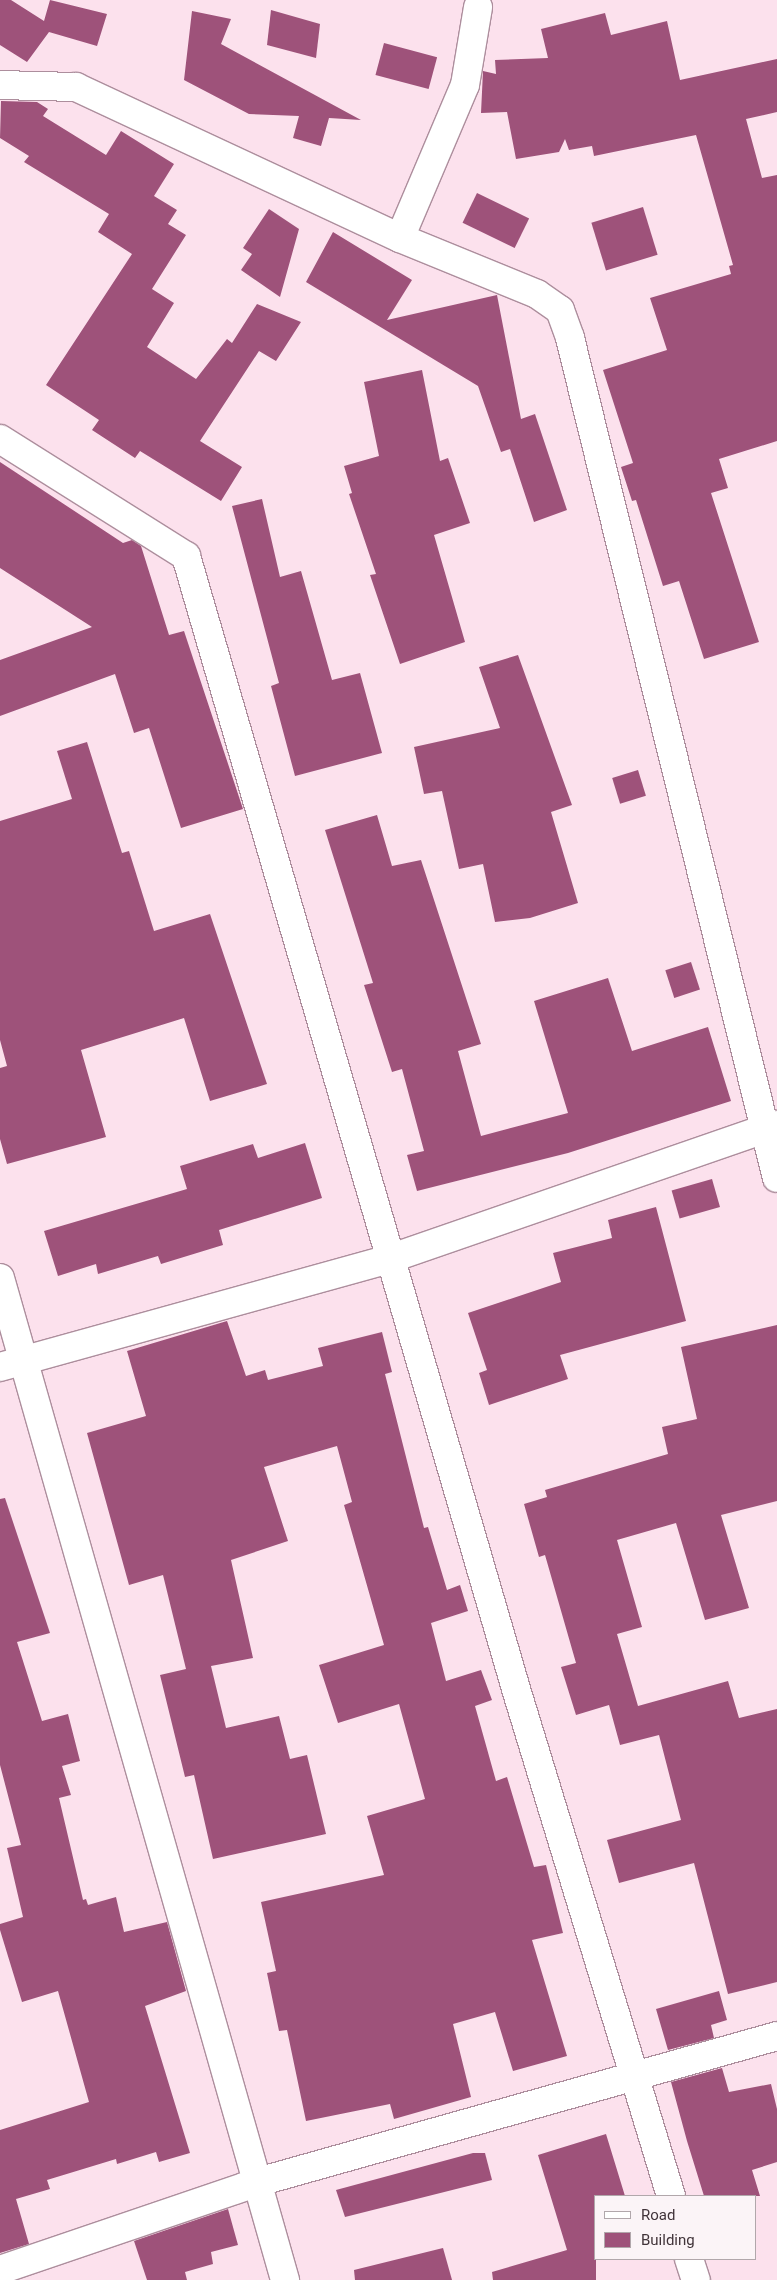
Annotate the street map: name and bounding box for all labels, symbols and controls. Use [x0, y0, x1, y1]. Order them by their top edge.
legend [594, 2195, 757, 2260]
text: Road [641, 2206, 675, 2224]
text: Building [641, 2231, 695, 2249]

